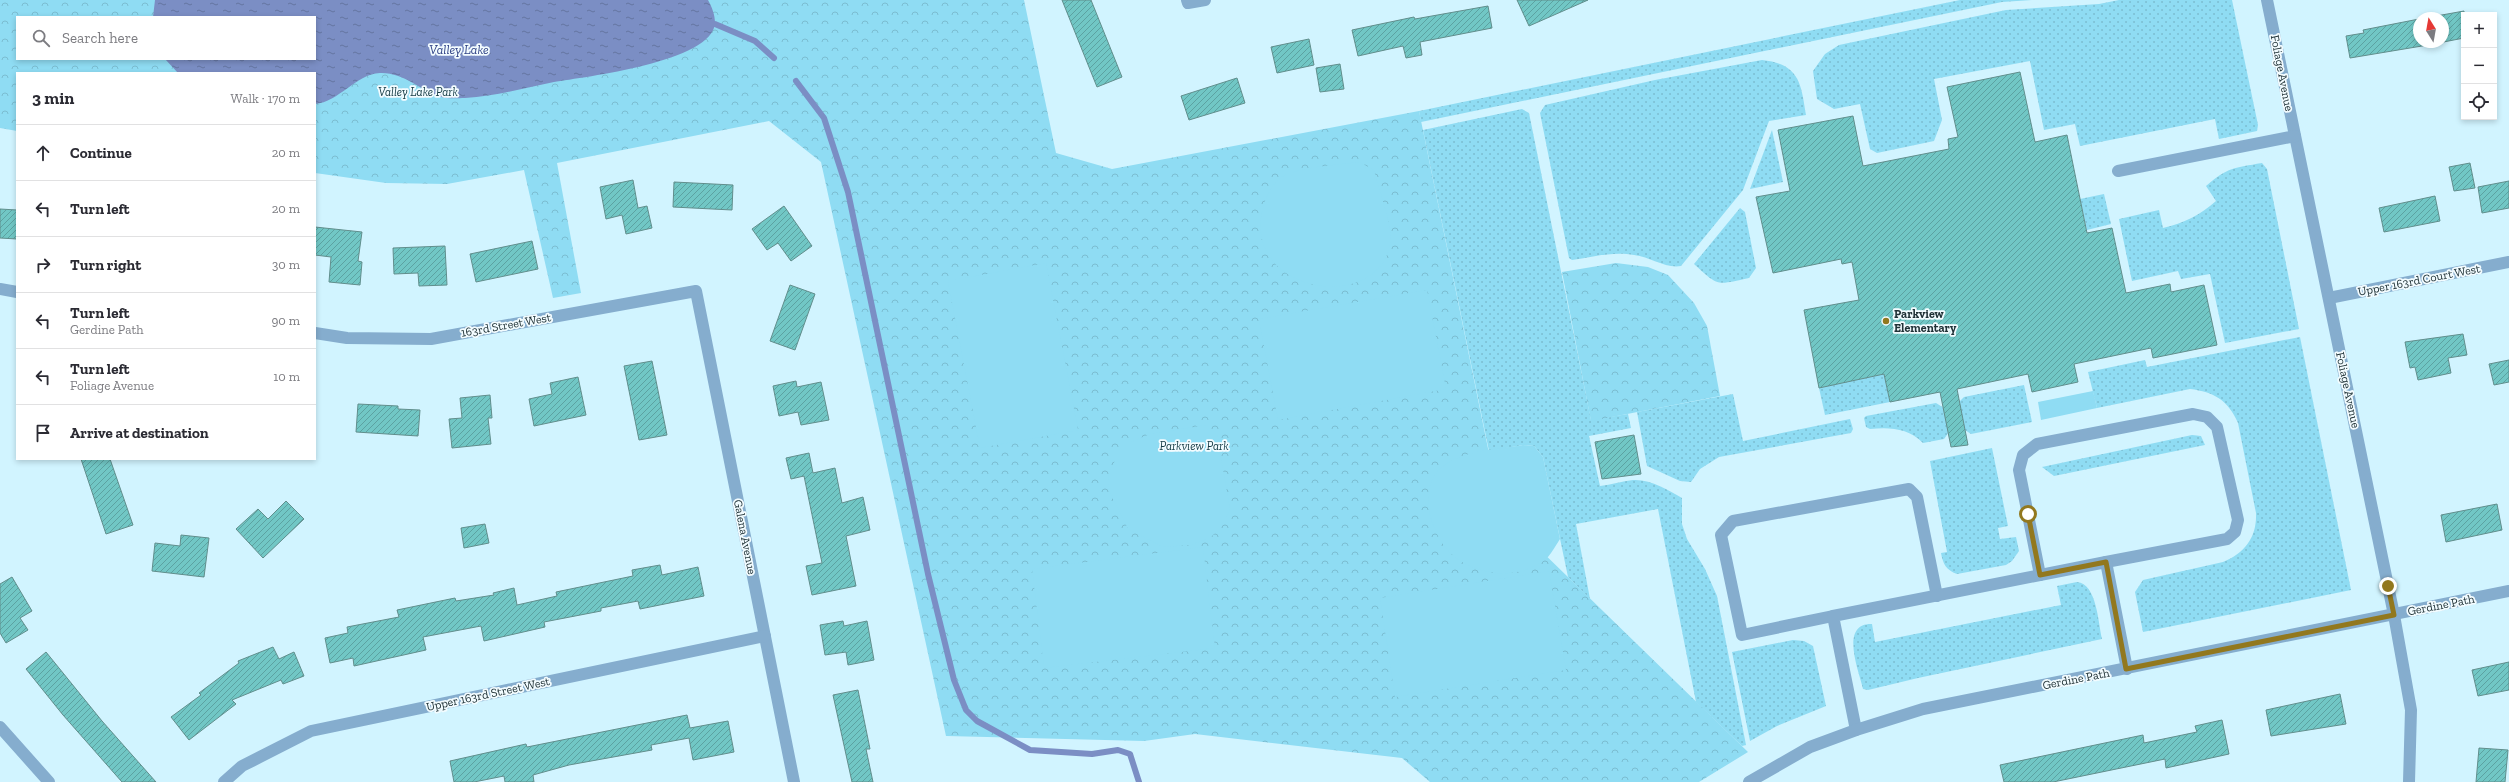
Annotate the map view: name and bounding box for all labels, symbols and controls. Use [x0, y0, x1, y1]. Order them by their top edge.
north arrow [2413, 12, 2449, 48]
map controls [2461, 12, 2497, 120]
button: + [2461, 12, 2497, 48]
search box [16, 16, 316, 60]
icon: search [30, 27, 52, 49]
text: Search here [62, 29, 138, 47]
street label: Foliage Avenue [2268, 34, 2296, 113]
water label: Valley Lake [429, 42, 489, 57]
button: − [2461, 48, 2497, 84]
button: locate [2461, 84, 2497, 120]
park label: Valley Lake Park [378, 85, 458, 99]
text: 3 min [32, 88, 74, 108]
text: Walk · 170 m [231, 91, 300, 106]
icon: ahead [32, 142, 54, 164]
text: Continue [70, 144, 132, 162]
text: 20 m [272, 145, 300, 160]
icon: left [32, 198, 54, 220]
text: Turn left [70, 200, 130, 218]
text: 20 m [272, 201, 300, 216]
icon: right [32, 254, 54, 276]
text: Turn right [70, 256, 141, 274]
text: 30 m [272, 257, 300, 272]
street label: Upper 163rd Court West [2357, 261, 2482, 299]
text: Turn left [70, 304, 130, 322]
place label: Parkview Elementary [1894, 307, 1957, 335]
icon: left [32, 310, 54, 332]
street label: 163rd Street West [460, 310, 553, 340]
text: 90 m [271, 313, 300, 328]
marker: Parkview Elementary [1881, 316, 1891, 326]
text: Gerdine Path [70, 322, 144, 337]
street label: Foliage Avenue [2333, 351, 2363, 430]
text: Turn left [70, 360, 130, 378]
icon: left [32, 366, 54, 388]
text: 10 m [273, 369, 300, 384]
text: Foliage Avenue [70, 378, 154, 393]
icon: arrive [32, 422, 54, 444]
text: Arrive at destination [70, 424, 209, 442]
park label: Parkview Park [1159, 439, 1229, 453]
street label: Galena Avenue [731, 498, 759, 576]
route start [2019, 505, 2037, 523]
route end [2379, 577, 2397, 595]
street label: Gerdine Path [2406, 592, 2476, 618]
street label: Gerdine Path [2041, 666, 2111, 692]
street label: Upper 163rd Street West [425, 674, 552, 714]

